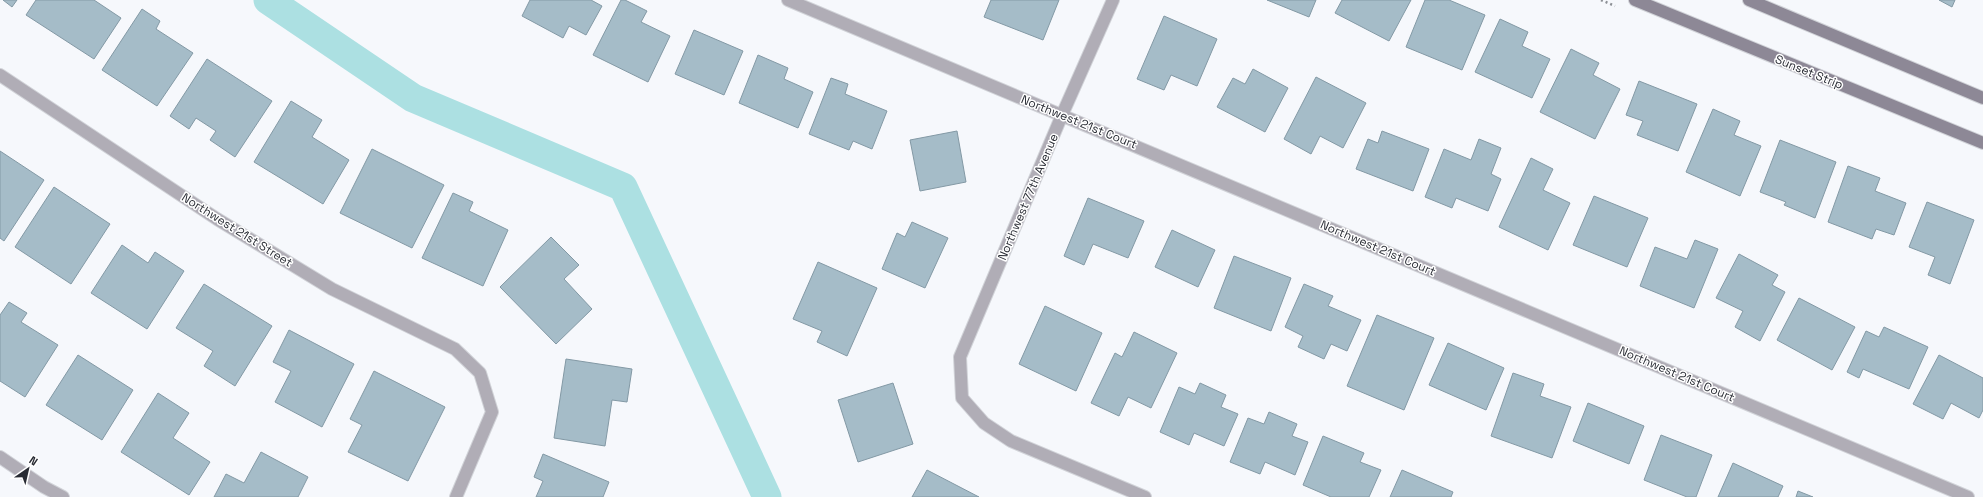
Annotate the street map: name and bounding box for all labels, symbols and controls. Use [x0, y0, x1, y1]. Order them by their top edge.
street label: Sunset Strip [1773, 51, 1846, 93]
street label: Northwest 21st Court [1019, 91, 1139, 153]
street label: Northwest 77th Avenue [994, 131, 1062, 263]
street label: Northwest 21st Street [179, 189, 295, 271]
street label: Northwest 21st Court [1318, 216, 1438, 280]
street label: Northwest 21st Court [1617, 342, 1737, 406]
north arrow [8, 449, 48, 489]
text: N [27, 453, 41, 469]

